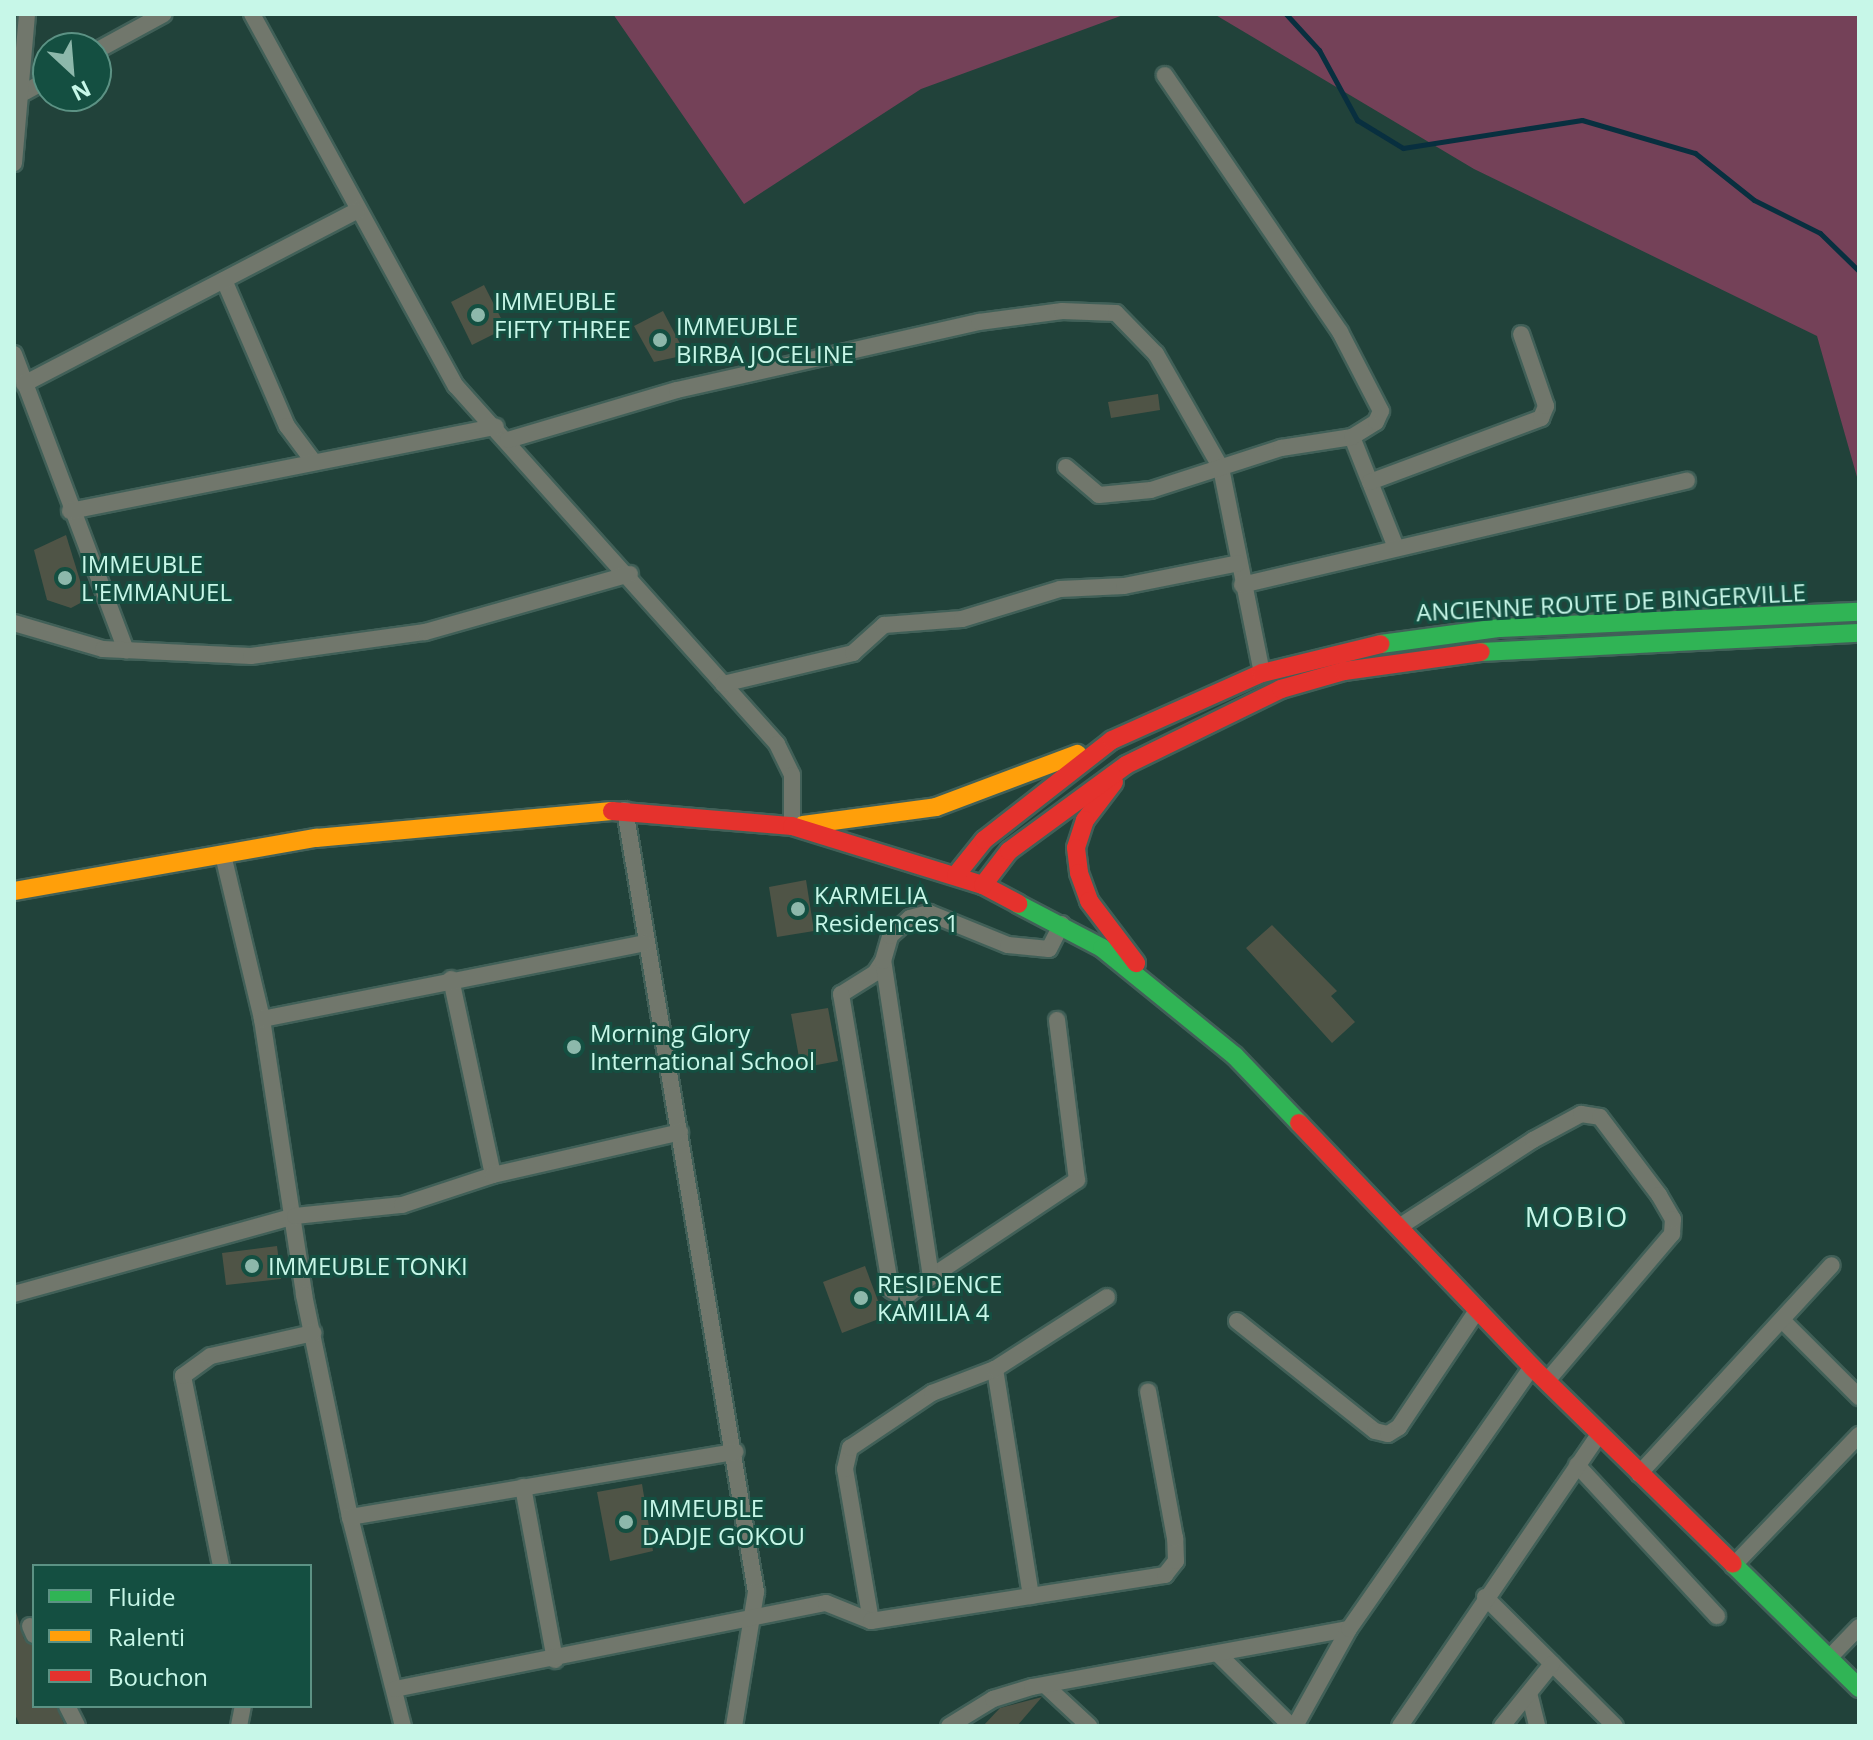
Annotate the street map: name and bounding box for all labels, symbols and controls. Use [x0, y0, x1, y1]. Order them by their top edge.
north arrow [32, 32, 112, 112]
text: N [67, 74, 96, 109]
place label: IMMEUBLE FIFTY THREE [494, 287, 631, 343]
marker: IMMEUBLE FIFTY THREE [469, 306, 487, 324]
place label: IMMEUBLE BIRBA JOCELINE [676, 312, 854, 368]
marker: IMMEUBLE BIRBA JOCELINE [651, 331, 669, 349]
place label: IMMEUBLE L'EMMANUEL [81, 550, 232, 606]
marker: IMMEUBLE L'EMMANUEL [56, 569, 74, 587]
street label: ANCIENNE ROUTE DE BINGERVILLE [1415, 577, 1807, 627]
place label: KARMELIA Residences 1 [814, 881, 959, 937]
marker: KARMELIA Residences 1 [789, 900, 807, 918]
place label: Morning Glory International School [590, 1019, 815, 1075]
marker: Morning Glory International School [565, 1038, 583, 1056]
district label: MOBIO [1525, 1199, 1629, 1233]
place label: IMMEUBLE TONKI [268, 1252, 468, 1280]
marker: IMMEUBLE TONKI [243, 1257, 261, 1275]
place label: RESIDENCE KAMILIA 4 [877, 1270, 1002, 1326]
marker: RESIDENCE KAMILIA 4 [852, 1289, 870, 1307]
place label: IMMEUBLE DADJE GOKOU [642, 1494, 805, 1550]
marker: IMMEUBLE DADJE GOKOU [617, 1513, 635, 1531]
legend [32, 1564, 312, 1708]
text: Fluide [108, 1580, 175, 1613]
text: Ralenti [108, 1620, 185, 1653]
text: Bouchon [108, 1660, 208, 1693]

